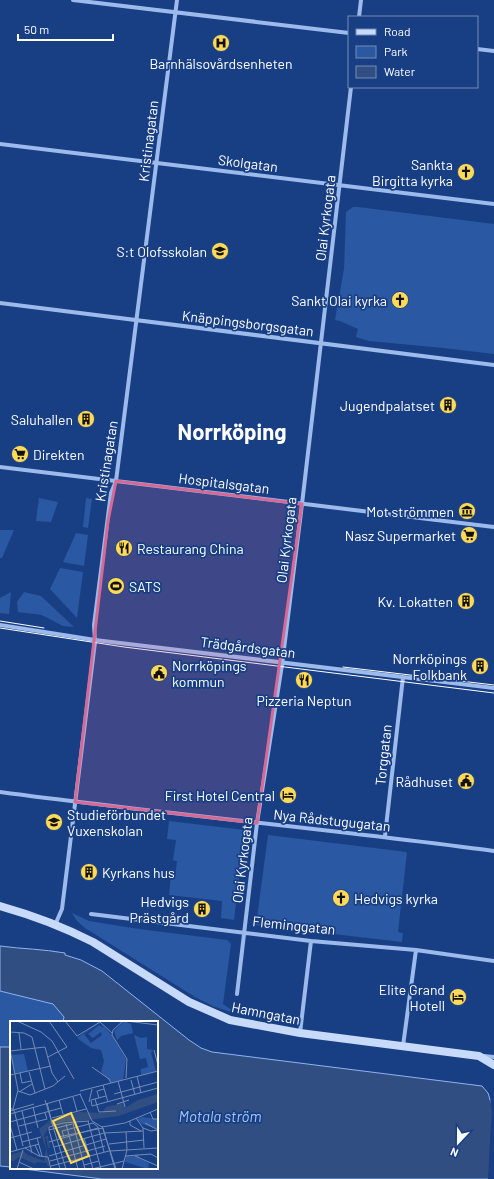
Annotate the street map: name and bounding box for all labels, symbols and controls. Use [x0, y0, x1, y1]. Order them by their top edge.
scale bar [18, 16, 113, 42]
legend [348, 16, 478, 88]
text: 50 m [24, 22, 49, 36]
text: Road [384, 24, 411, 38]
hospital icon: Barnhälsovårdsenheten [211, 33, 231, 53]
text: Park [384, 44, 408, 58]
place label: Barnhälsovårdsenheten [149, 55, 293, 72]
text: Water [384, 64, 416, 78]
street label: Kristinagatan [135, 99, 161, 183]
street label: Skolgatan [217, 151, 279, 175]
place label: Sankta Birgitta kyrka [372, 156, 453, 189]
church icon: Sankta Birgitta kyrka [456, 162, 476, 182]
street label: Olai Kyrkogata [311, 174, 339, 262]
school or university icon: S:t Olofsskolan [210, 241, 230, 261]
place label: S:t Olofsskolan [116, 243, 207, 260]
church icon: Sankt Olai kyrka [390, 290, 410, 310]
place label: Sankt Olai kyrka [291, 292, 387, 309]
street label: Knäppingsborgsgatan [181, 306, 315, 340]
building icon: Jugendpalatset [438, 395, 458, 415]
place label: Jugendpalatset [340, 397, 435, 414]
building icon: Saluhallen [76, 409, 96, 429]
place label: Saluhallen [11, 411, 73, 428]
district label: Norrköping [178, 418, 286, 444]
street label: Kristinagatan [91, 419, 121, 503]
supermarket icon: Direkten [10, 444, 30, 464]
place label: Direkten [33, 446, 85, 463]
street label: Hospitalsgatan [178, 469, 270, 497]
street label: Olai Kyrkogata [272, 496, 300, 584]
museum icon: Mot strömmen [457, 501, 477, 521]
place label: Mot strömmen [366, 503, 454, 520]
supermarket icon: Nasz Supermarket [459, 525, 479, 545]
place label: Nasz Supermarket [345, 527, 456, 544]
restaurant icon: Restaurang China [114, 538, 134, 558]
place label: Restaurang China [137, 540, 244, 557]
sports icon: SATS [106, 576, 126, 596]
place label: SATS [129, 578, 161, 595]
building icon: Kv. Lokatten [456, 591, 476, 611]
place label: Kv. Lokatten [377, 593, 453, 610]
street label: Trädgårdsgatan [200, 633, 296, 661]
place label: Norrköpings Folkbank [392, 650, 467, 683]
building icon: Norrköpings Folkbank [470, 656, 490, 676]
place label: Norrköpings kommun [172, 657, 247, 690]
public building icon: Norrköpings kommun [149, 663, 169, 683]
restaurant icon: Pizzeria Neptun [294, 670, 314, 690]
place label: Pizzeria Neptun [256, 692, 352, 709]
street label: Torggatan [371, 724, 395, 786]
public building icon: Rådhuset [456, 771, 476, 791]
place label: Rådhuset [396, 773, 453, 790]
hotel icon: First Hotel Central [278, 785, 298, 805]
place label: First Hotel Central [165, 787, 275, 804]
street label: Nya Rådstugugatan [273, 805, 391, 835]
place label: Studieförbundet Vuxenskolan [67, 806, 166, 839]
school or university icon: Studieförbundet Vuxenskolan [44, 812, 64, 832]
street label: Olai Kyrkogata [228, 816, 256, 904]
building icon: Kyrkans hus [79, 862, 99, 882]
place label: Kyrkans hus [102, 864, 175, 881]
church icon: Hedvigs kyrka [331, 888, 351, 908]
place label: Hedvigs kyrka [354, 890, 438, 907]
place label: Hedvigs Prästgård [129, 893, 189, 926]
building icon: Hedvigs Prästgård [192, 899, 212, 919]
street label: Fleminggatan [252, 912, 336, 938]
place label: Elite Grand Hotell [379, 981, 445, 1014]
hotel icon: Elite Grand Hotell [448, 987, 468, 1007]
street label: Hamngatan [230, 998, 302, 1028]
inset map [10, 1021, 158, 1169]
water label: Motala ström [179, 1107, 261, 1125]
north arrow [438, 1123, 478, 1163]
text: N [448, 1145, 460, 1160]

